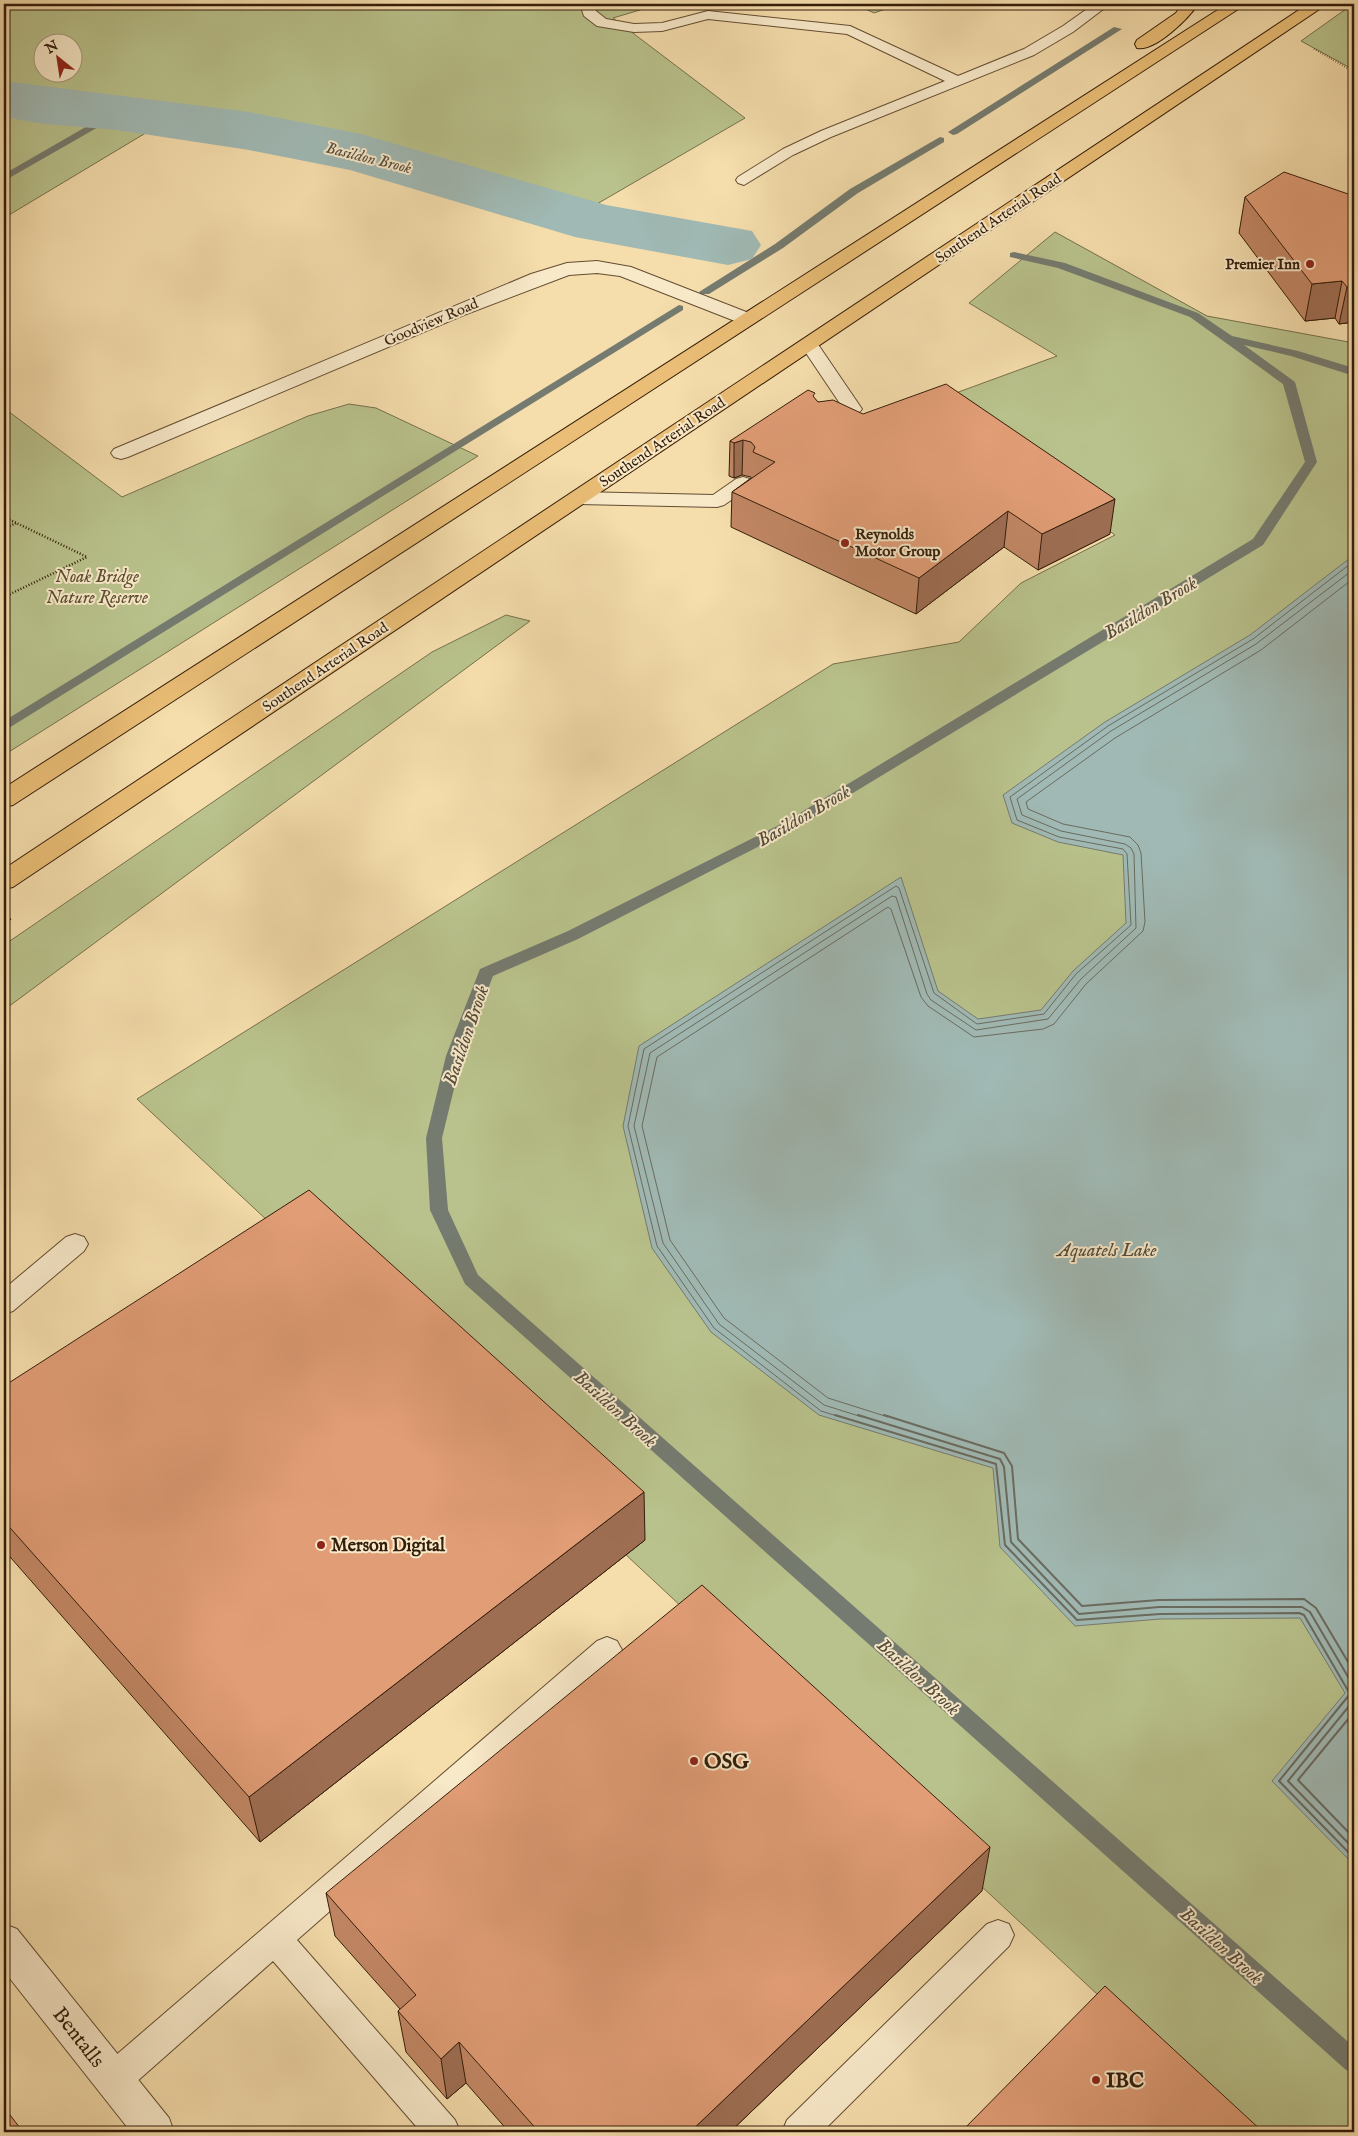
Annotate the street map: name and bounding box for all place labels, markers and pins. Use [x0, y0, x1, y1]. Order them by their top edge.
place label: Premier Inn [1225, 255, 1300, 274]
marker: Premier Inn [1304, 258, 1316, 270]
place label: Reynolds Motor Group [855, 525, 940, 561]
marker: Reynolds Motor Group [839, 537, 851, 549]
place label: Merson Digital [331, 1535, 446, 1558]
marker: Merson Digital [315, 1539, 327, 1551]
place label: OSG [704, 1749, 749, 1776]
marker: OSG [688, 1755, 700, 1767]
place label: IBC [1106, 2068, 1144, 2095]
marker: IBC [1090, 2074, 1102, 2086]

